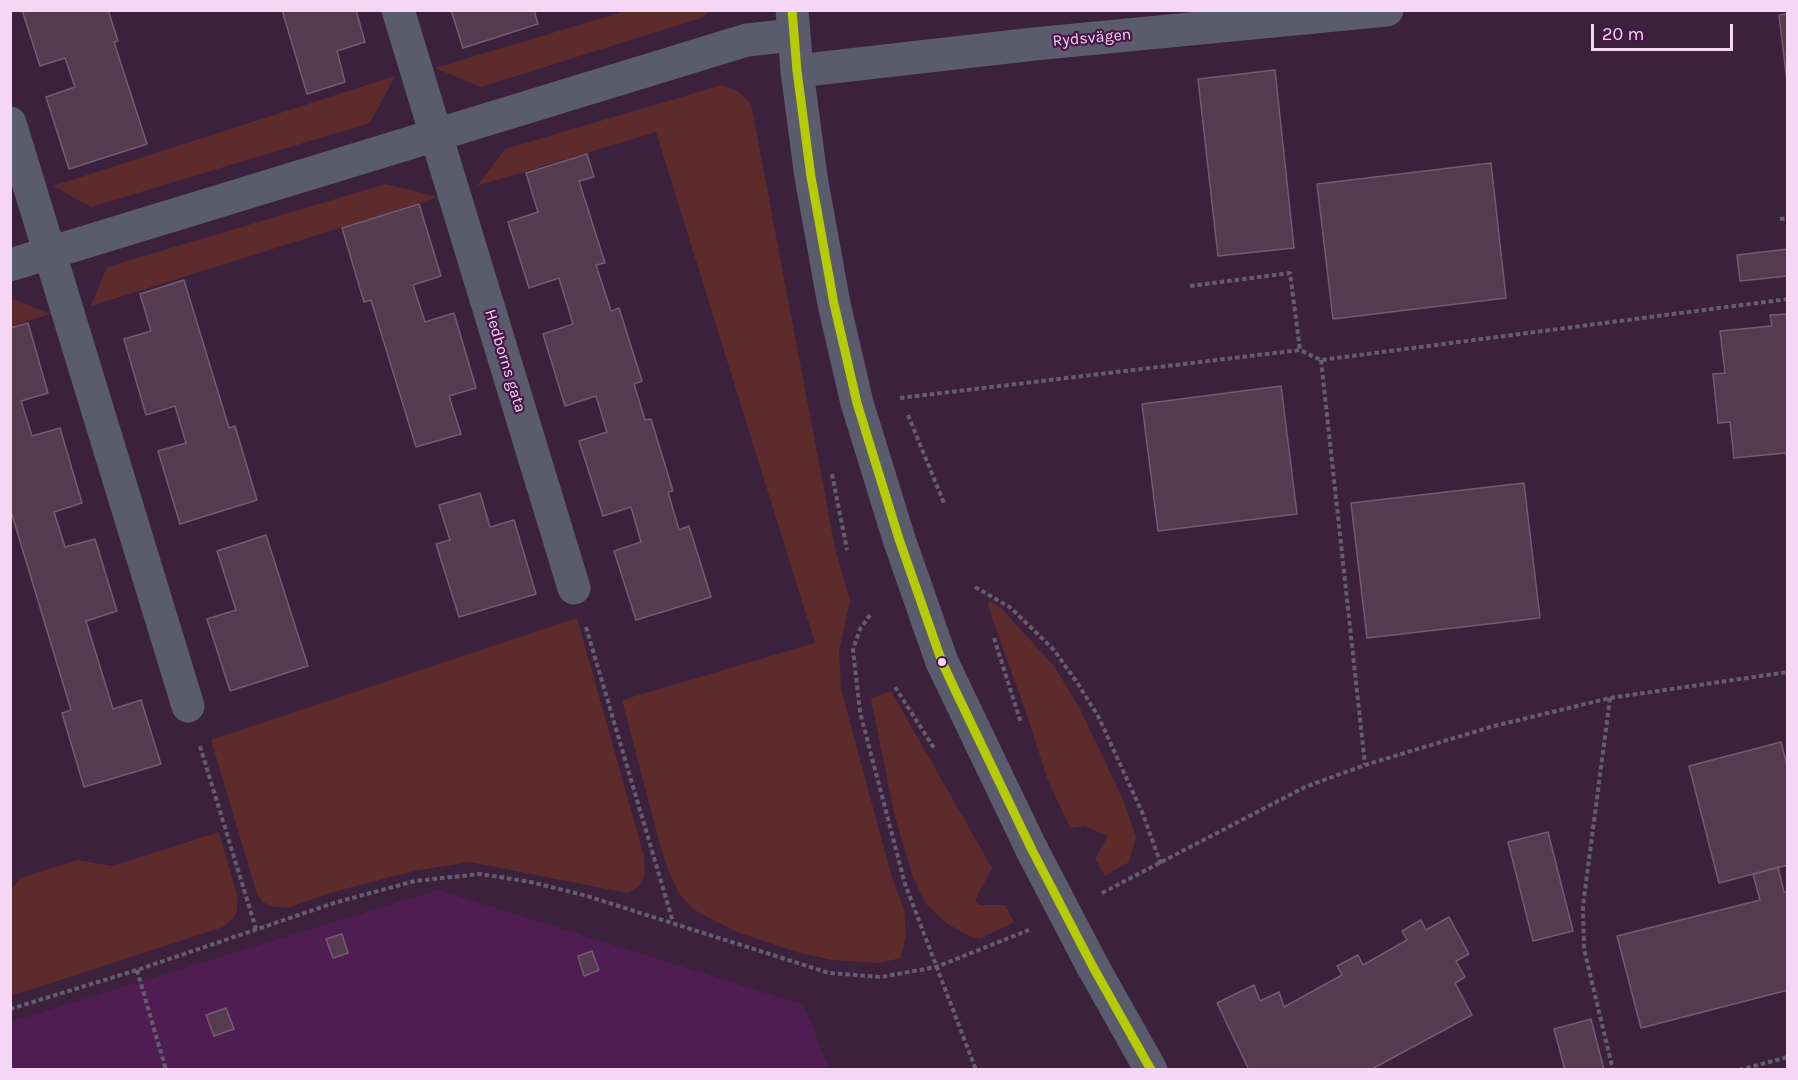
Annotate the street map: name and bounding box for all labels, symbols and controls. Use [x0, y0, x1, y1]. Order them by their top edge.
scale bar [1594, 12, 1736, 50]
text: 20 m [1602, 23, 1644, 45]
street label: Rydsvägen [1052, 25, 1132, 51]
street label: Hedborns gata [480, 307, 530, 415]
unlabelled marker [936, 656, 948, 668]

